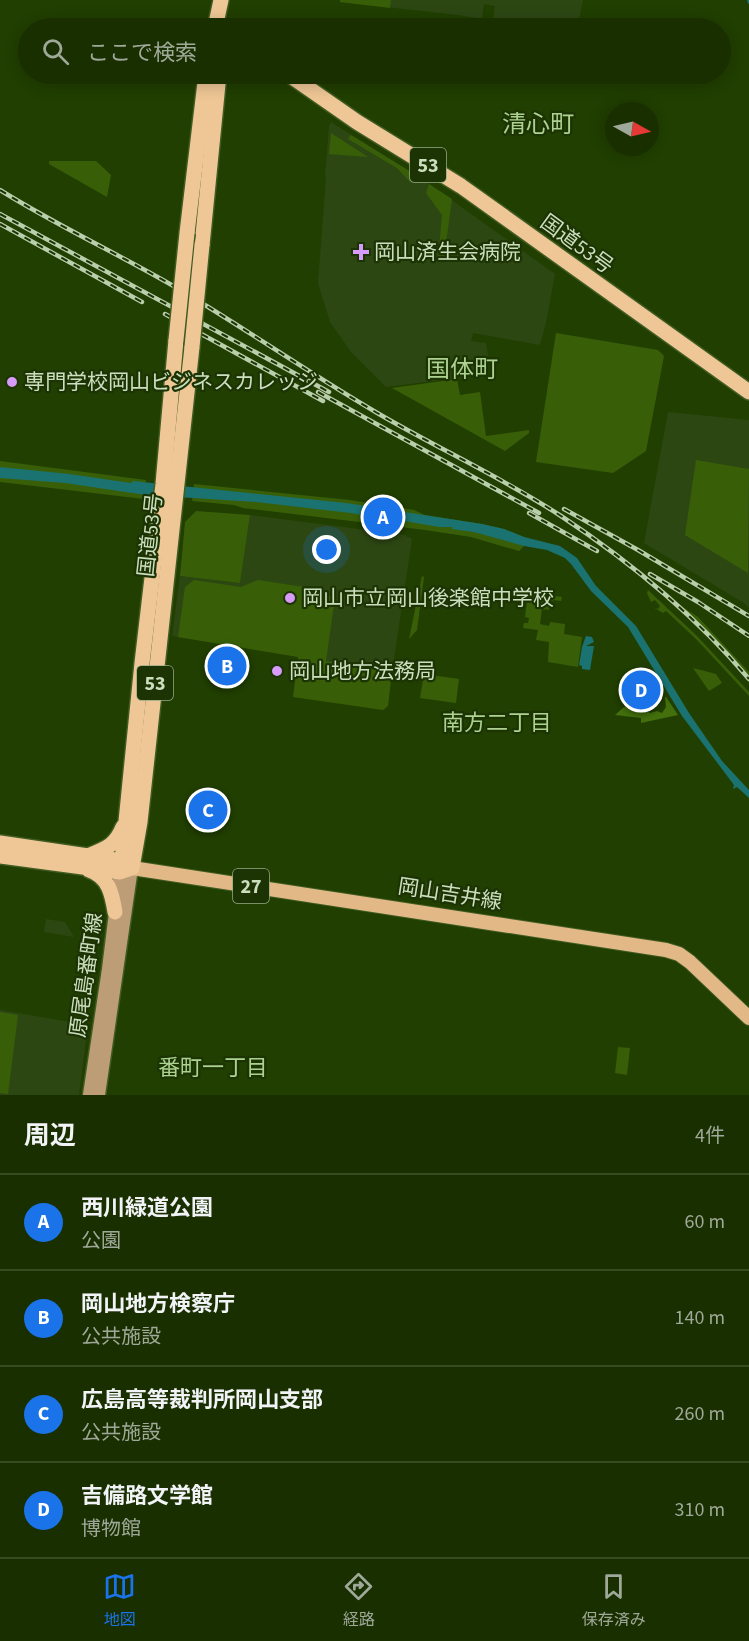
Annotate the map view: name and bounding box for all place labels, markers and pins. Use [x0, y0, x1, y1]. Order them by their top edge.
place label: 岡山済生会病院 [374, 237, 521, 267]
marker: 岡山済生会病院 [352, 243, 370, 261]
place label: 専門学校岡山ビジネスカレッジ [24, 367, 318, 397]
marker: 専門学校岡山ビジネスカレッジ [5, 375, 19, 389]
pin: A [364, 494, 403, 540]
place label: 岡山市立岡山後楽館中学校 [302, 583, 554, 613]
marker: 岡山市立岡山後楽館中学校 [283, 591, 297, 605]
pin: B [208, 644, 246, 688]
place label: 岡山地方法務局 [289, 656, 436, 686]
marker: 岡山地方法務局 [270, 664, 284, 678]
pin: D [622, 668, 660, 712]
pin: C [188, 788, 228, 832]

